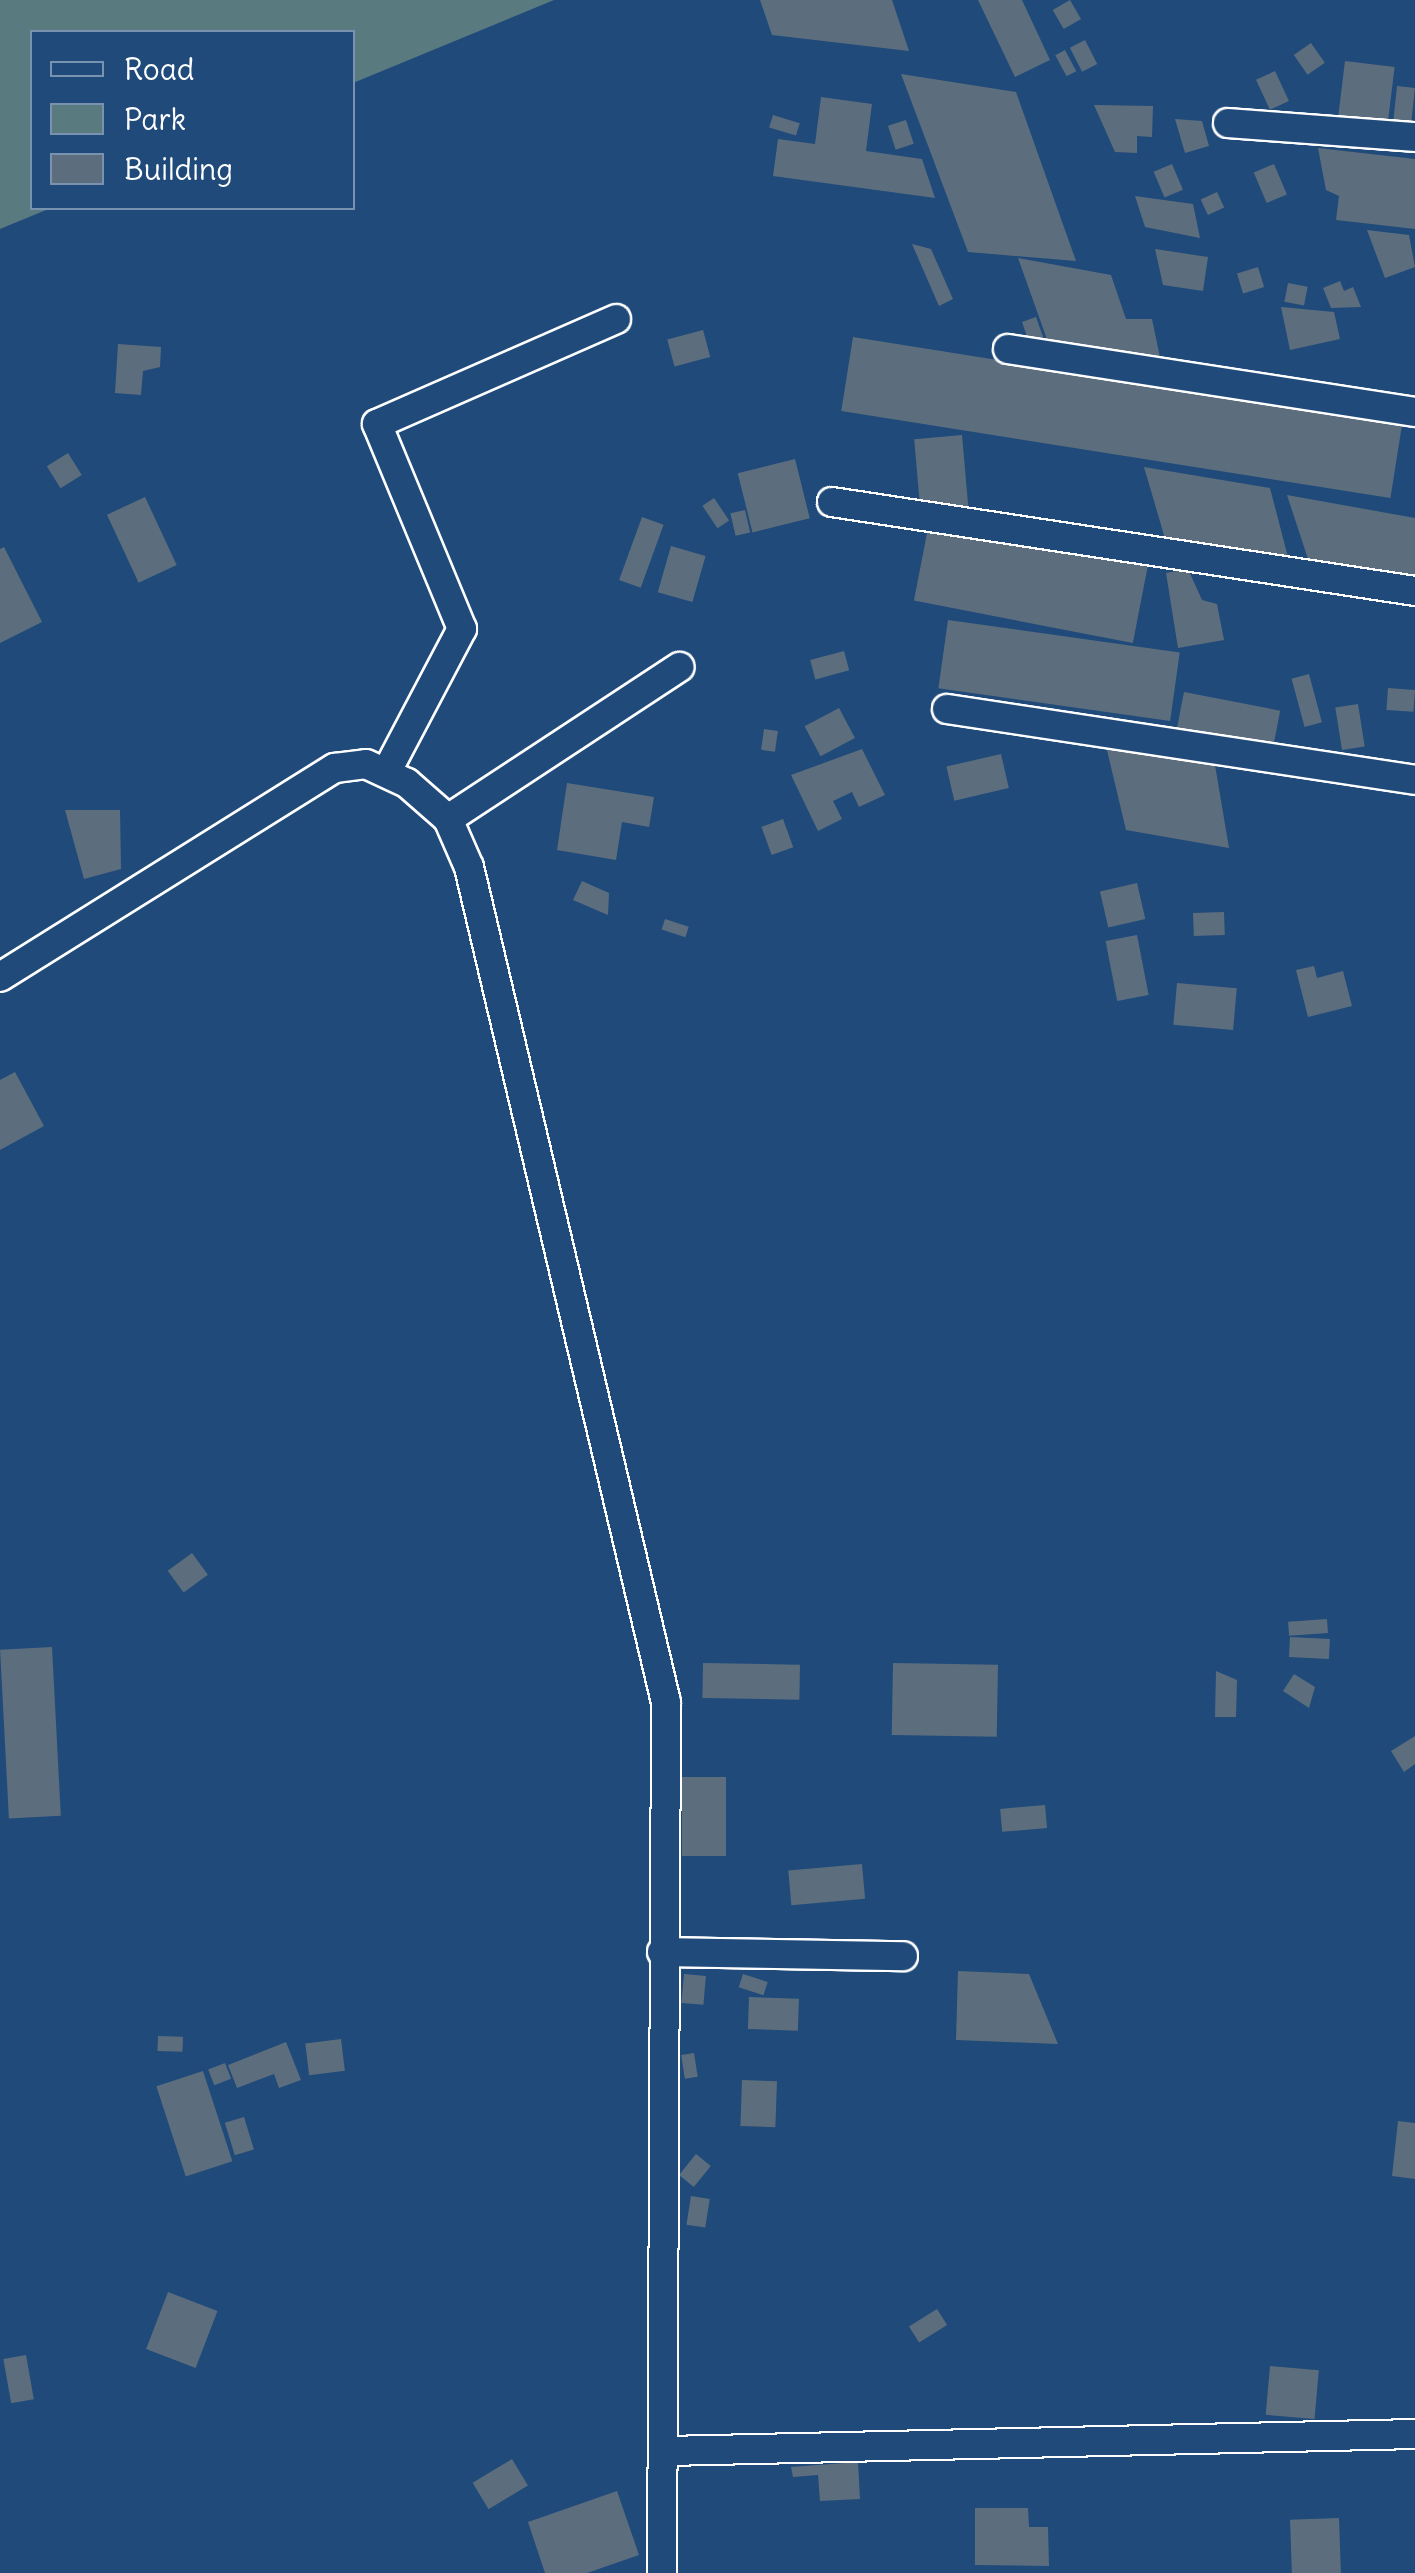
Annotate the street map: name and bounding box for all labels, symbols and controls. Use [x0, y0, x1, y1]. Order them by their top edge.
legend [30, 30, 355, 210]
text: Road [124, 50, 194, 88]
text: Park [124, 100, 186, 138]
text: Building [124, 150, 233, 188]

